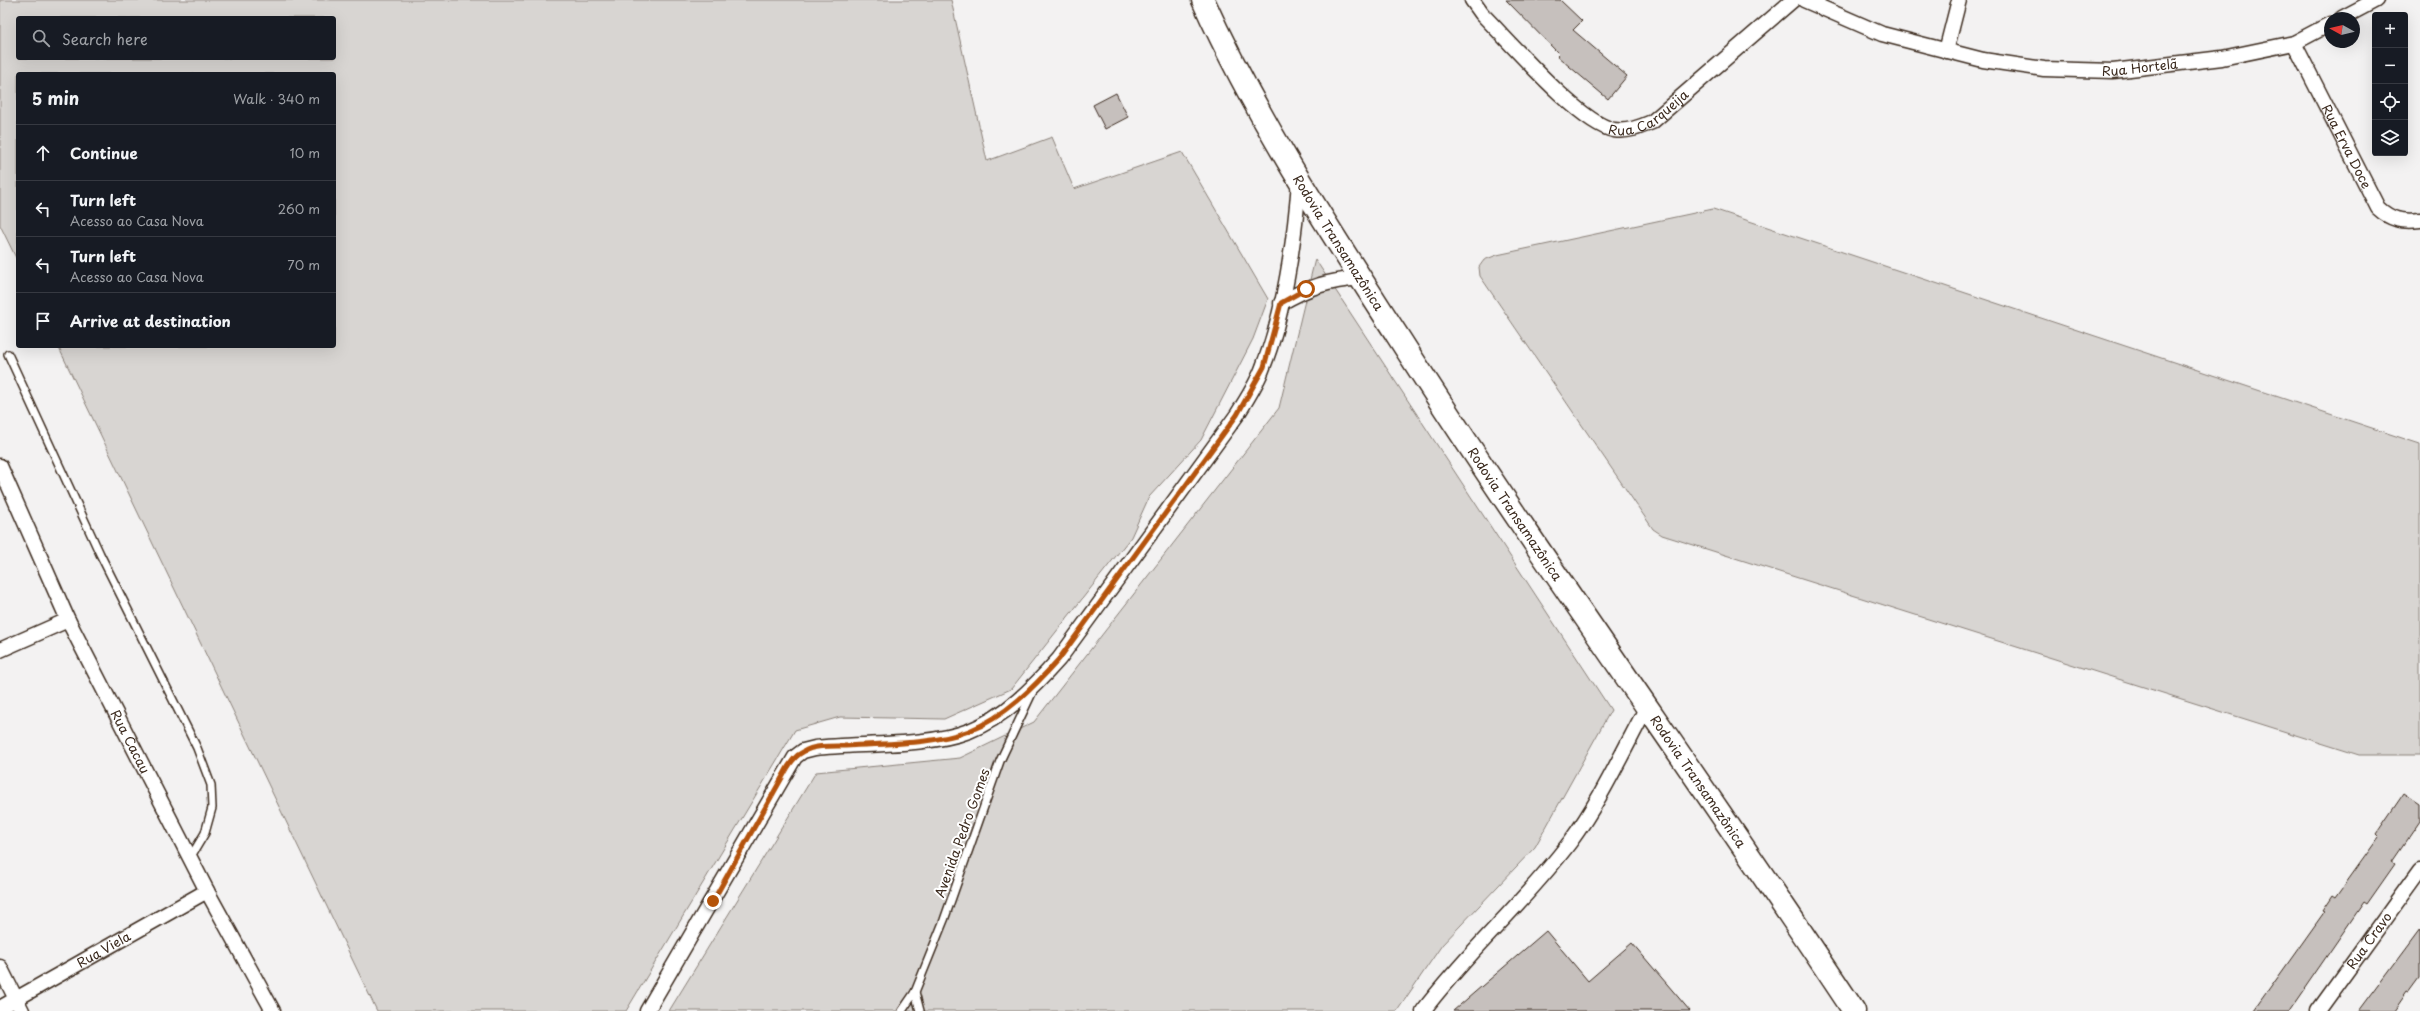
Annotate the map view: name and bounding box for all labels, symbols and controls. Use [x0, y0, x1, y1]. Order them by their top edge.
north arrow [2324, 12, 2360, 48]
map controls [2372, 12, 2408, 156]
button: + [2372, 12, 2408, 48]
search box [16, 16, 336, 60]
icon: search [30, 27, 52, 49]
text: Search here [62, 27, 148, 50]
button: − [2372, 48, 2408, 84]
street label: Rua Hortelã [2102, 53, 2179, 80]
street label: Rua Carqueija [1607, 84, 1693, 140]
button: locate [2372, 84, 2408, 120]
text: 5 min [32, 85, 79, 111]
text: Walk · 340 m [233, 89, 320, 108]
street label: Rua Erva Doce [2318, 101, 2377, 192]
button: layers [2372, 120, 2408, 156]
text: Continue [70, 141, 138, 164]
icon: ahead [32, 142, 54, 164]
text: 10 m [290, 143, 320, 162]
street label: Rodovia Transamazônica [1289, 171, 1389, 315]
text: Turn left [70, 188, 136, 211]
icon: left [32, 198, 54, 220]
text: 260 m [278, 199, 320, 218]
text: Acesso ao Casa Nova [70, 211, 204, 230]
text: Turn left [70, 244, 136, 267]
icon: left [32, 254, 54, 276]
text: 70 m [287, 255, 320, 274]
text: Acesso ao Casa Nova [70, 267, 204, 286]
route start [1297, 280, 1315, 298]
text: Arrive at destination [70, 309, 231, 332]
icon: arrive [32, 310, 54, 332]
street label: Rodovia Transamazônica [1464, 443, 1568, 585]
street label: Rua Cacau [107, 706, 155, 776]
street label: Rodovia Transamazônica [1646, 711, 1752, 852]
street label: Avenida Pedro Gomes [929, 766, 994, 900]
route end [704, 892, 722, 910]
street label: Rua Cravo [2341, 908, 2396, 973]
street label: Rua Viela [73, 926, 134, 972]

